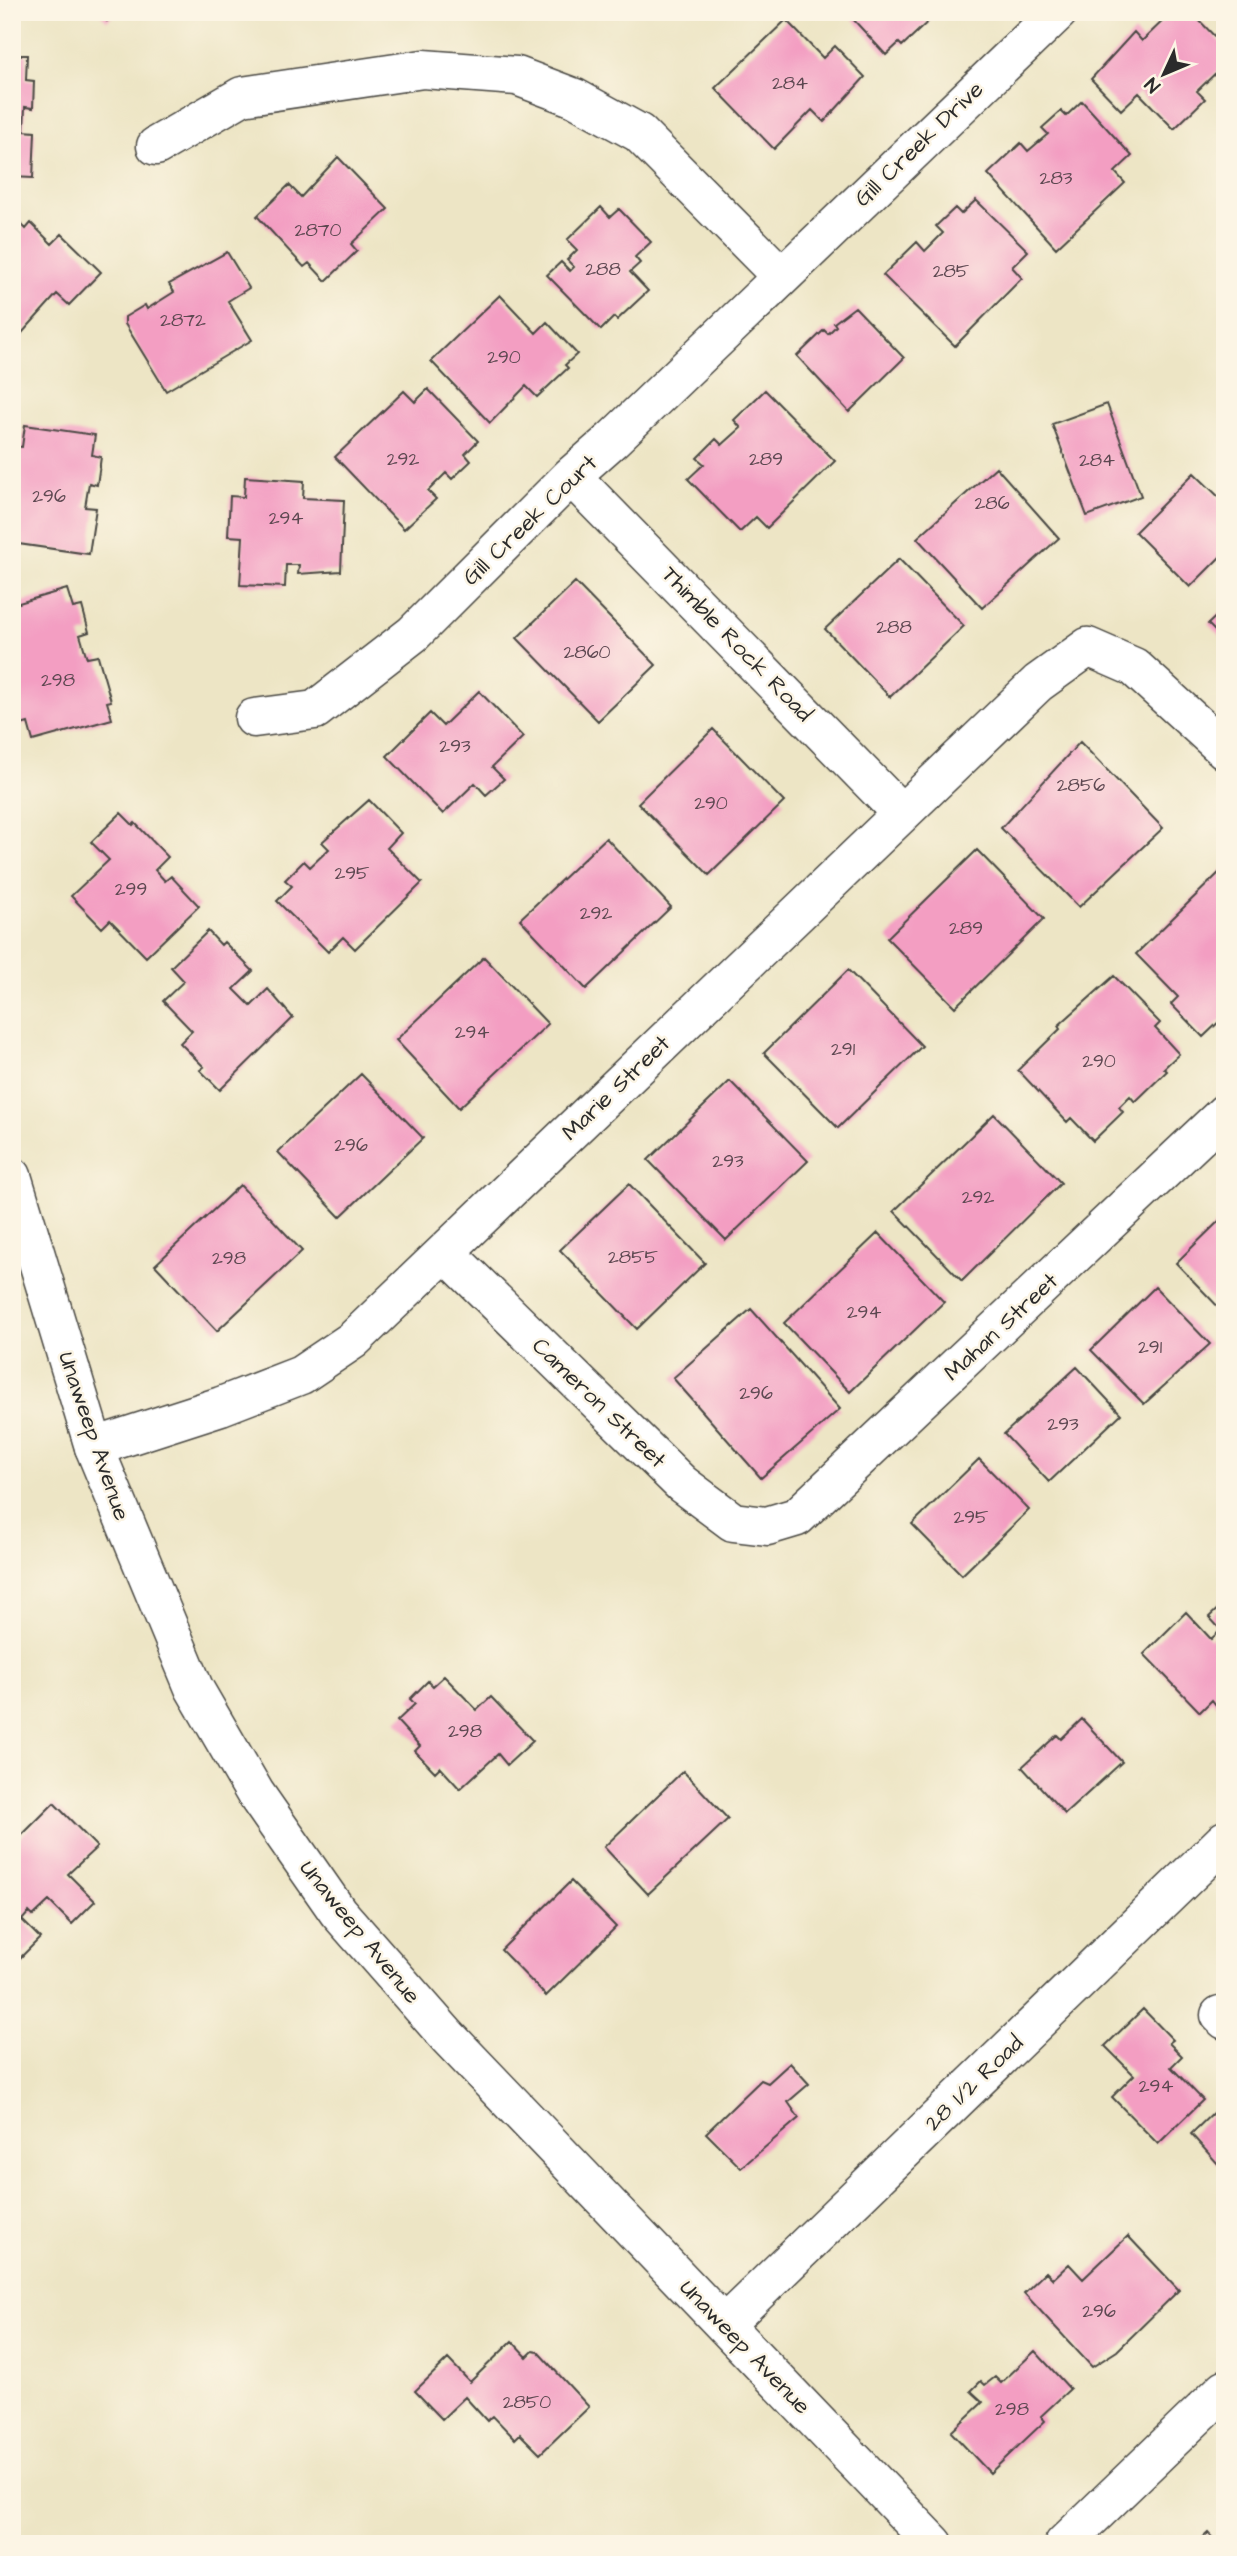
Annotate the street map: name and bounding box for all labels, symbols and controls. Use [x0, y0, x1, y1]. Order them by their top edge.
north arrow [1128, 38, 1198, 108]
house number: 284 [772, 70, 808, 97]
text: N [1139, 71, 1167, 98]
street label: Gill Creek Drive [847, 74, 991, 214]
house number: 283 [1040, 165, 1073, 192]
house number: 2870 [295, 217, 341, 244]
house number: 288 [585, 256, 621, 283]
house number: 285 [933, 258, 970, 285]
house number: 2872 [160, 307, 206, 334]
house number: 290 [487, 344, 521, 371]
house number: 292 [387, 446, 419, 473]
house number: 289 [749, 446, 783, 473]
street label: Gill Creek Court [456, 447, 605, 593]
house number: 284 [1079, 447, 1115, 474]
house number: 296 [32, 483, 66, 510]
house number: 286 [974, 490, 1010, 517]
house number: 294 [269, 505, 303, 532]
street label: Thimble Rock Road [654, 559, 820, 729]
house number: 288 [876, 614, 912, 641]
house number: 2860 [563, 639, 611, 666]
house number: 298 [41, 667, 75, 694]
house number: 293 [439, 733, 471, 760]
house number: 2856 [1057, 772, 1105, 799]
house number: 290 [694, 790, 728, 817]
house number: 295 [334, 860, 370, 887]
house number: 299 [115, 876, 147, 903]
house number: 292 [580, 900, 612, 927]
house number: 289 [949, 915, 983, 942]
house number: 294 [455, 1019, 489, 1046]
street label: Marie Street [555, 1028, 678, 1148]
house number: 291 [831, 1036, 856, 1063]
house number: 290 [1082, 1048, 1116, 1075]
house number: 296 [334, 1132, 368, 1159]
house number: 293 [712, 1148, 744, 1175]
house number: 292 [962, 1184, 994, 1211]
house number: 2855 [608, 1244, 659, 1271]
house number: 298 [212, 1245, 246, 1272]
street label: Mahan Street [937, 1265, 1066, 1388]
house number: 294 [847, 1299, 881, 1326]
street label: Cameron Street [525, 1330, 674, 1476]
house number: 291 [1138, 1334, 1163, 1361]
street label: Unaweep Avenue [50, 1347, 138, 1525]
house number: 296 [739, 1380, 773, 1407]
house number: 293 [1047, 1411, 1079, 1438]
house number: 295 [953, 1504, 989, 1531]
house number: 298 [448, 1718, 482, 1745]
street label: Unaweep Avenue [292, 1853, 428, 2011]
street label: 28 1/2 Road [918, 2028, 1031, 2138]
house number: 294 [1139, 2073, 1173, 2100]
street label: Unaweep Avenue [672, 2272, 818, 2422]
house number: 296 [1082, 2298, 1116, 2325]
house number: 2850 [503, 2389, 551, 2416]
house number: 298 [995, 2396, 1029, 2423]

